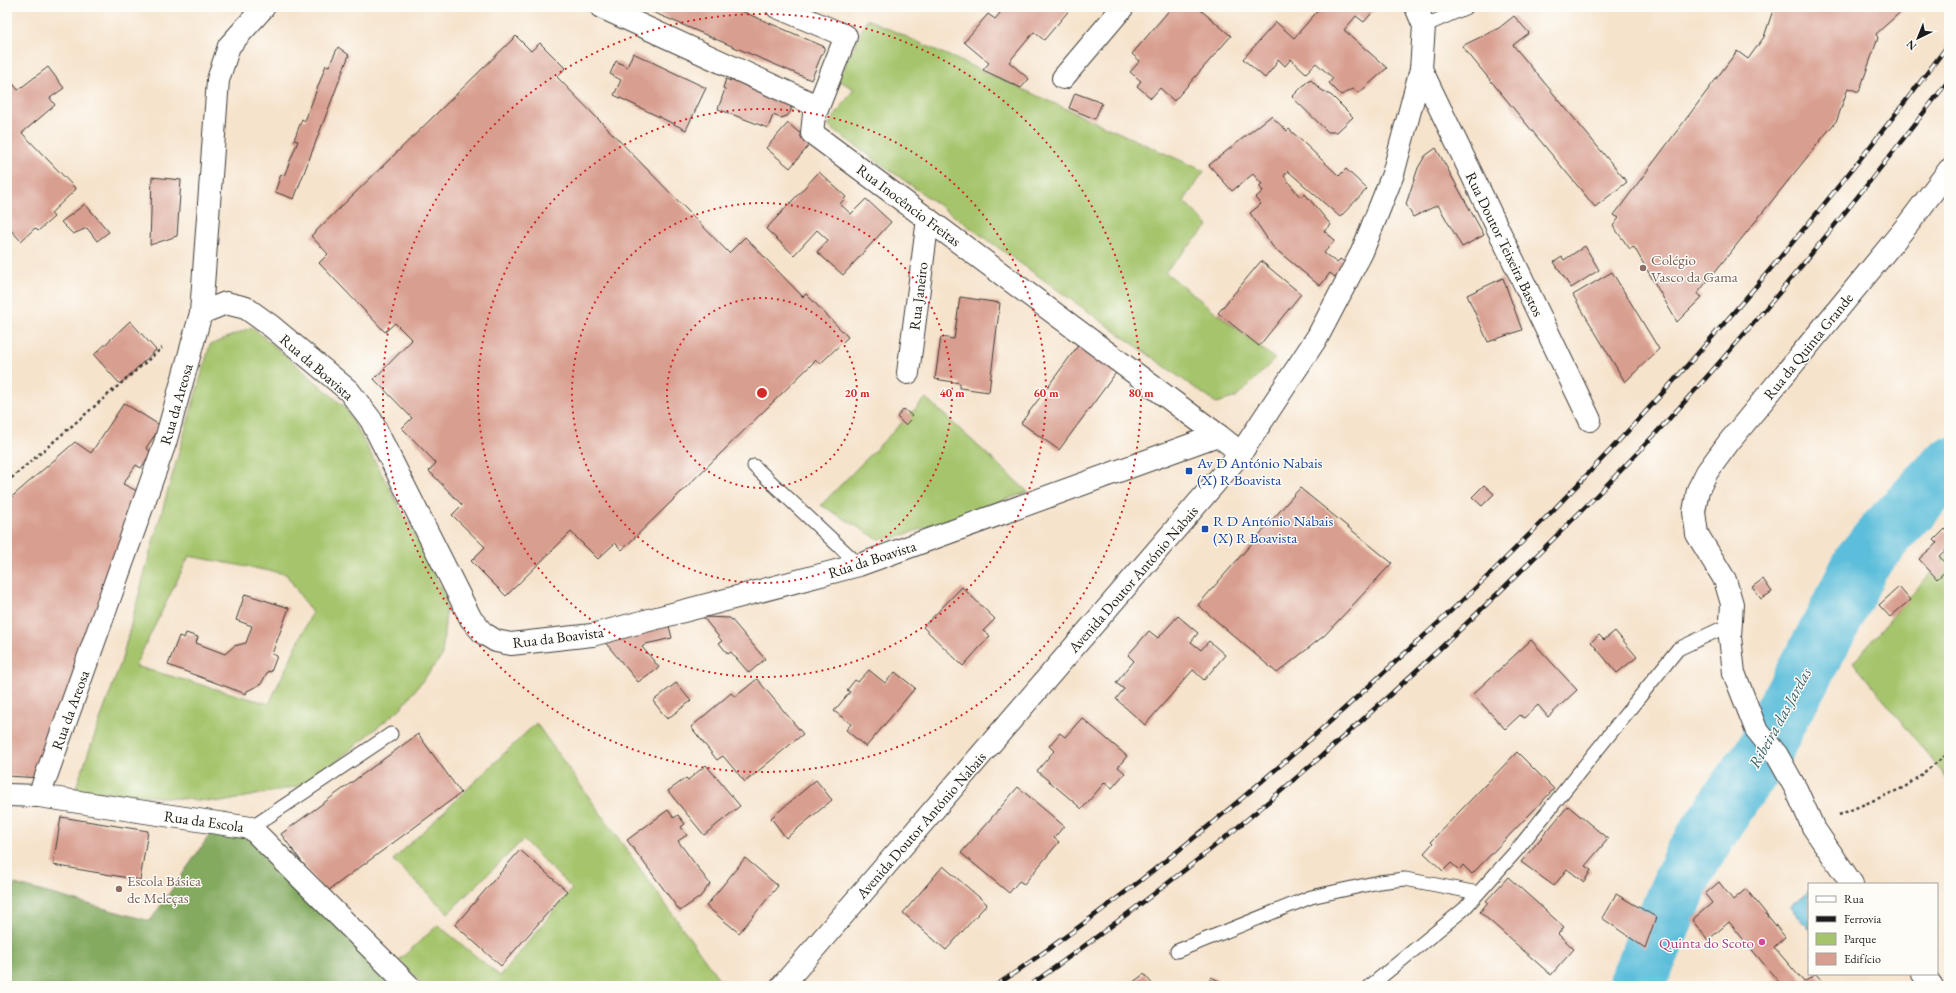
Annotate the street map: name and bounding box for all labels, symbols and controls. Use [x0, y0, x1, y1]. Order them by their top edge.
north arrow [1898, 18, 1938, 58]
text: N [1903, 37, 1919, 53]
street label: Rua Inocêncio Freitas [853, 160, 965, 250]
street label: Rua Doutor Teixeira Bastos [1462, 169, 1548, 320]
place label: Colégio Vasco da Gama [1651, 250, 1738, 286]
street label: Rua Janeiro [904, 261, 932, 331]
marker: Colégio Vasco da Gama [1638, 263, 1648, 273]
street label: Rua da Quinta Grande [1759, 289, 1857, 403]
street label: Rua da Boavista [276, 330, 358, 404]
street label: Rua da Areosa [155, 361, 197, 447]
text: 20 m [844, 385, 870, 401]
text: 40 m [939, 385, 965, 401]
text: 60 m [1033, 385, 1059, 401]
text: 80 m [1128, 385, 1154, 401]
centre of rings [755, 386, 769, 400]
place label: Av D António Nabais (X) R Boavista [1196, 453, 1323, 489]
marker: Av D António Nabais (X) R Boavista [1184, 466, 1194, 476]
street label: Avenida Doutor António Nabais [1063, 501, 1202, 657]
place label: R D António Nabais (X) R Boavista [1213, 511, 1333, 547]
marker: R D António Nabais (X) R Boavista [1200, 524, 1210, 534]
street label: Rua da Boavista [826, 536, 918, 582]
street label: Rua da Boavista [511, 622, 605, 652]
water label: Ribeira das Jardas [1744, 664, 1816, 772]
street label: Rua da Areosa [47, 668, 93, 752]
street label: Avenida Doutor António Nabais [851, 747, 990, 903]
street label: Rua da Escola [163, 806, 245, 836]
place label: Escola Básica de Meleças [127, 871, 201, 907]
legend [1808, 883, 1938, 975]
marker: Escola Básica de Meleças [114, 884, 124, 894]
text: Rua [1844, 891, 1864, 907]
text: Ferrovia [1844, 911, 1881, 927]
text: Parque [1844, 931, 1876, 947]
place label: Quinta do Scoto [1659, 933, 1754, 952]
marker: Quinta do Scoto [1757, 937, 1767, 947]
text: Edifício [1844, 951, 1881, 967]

